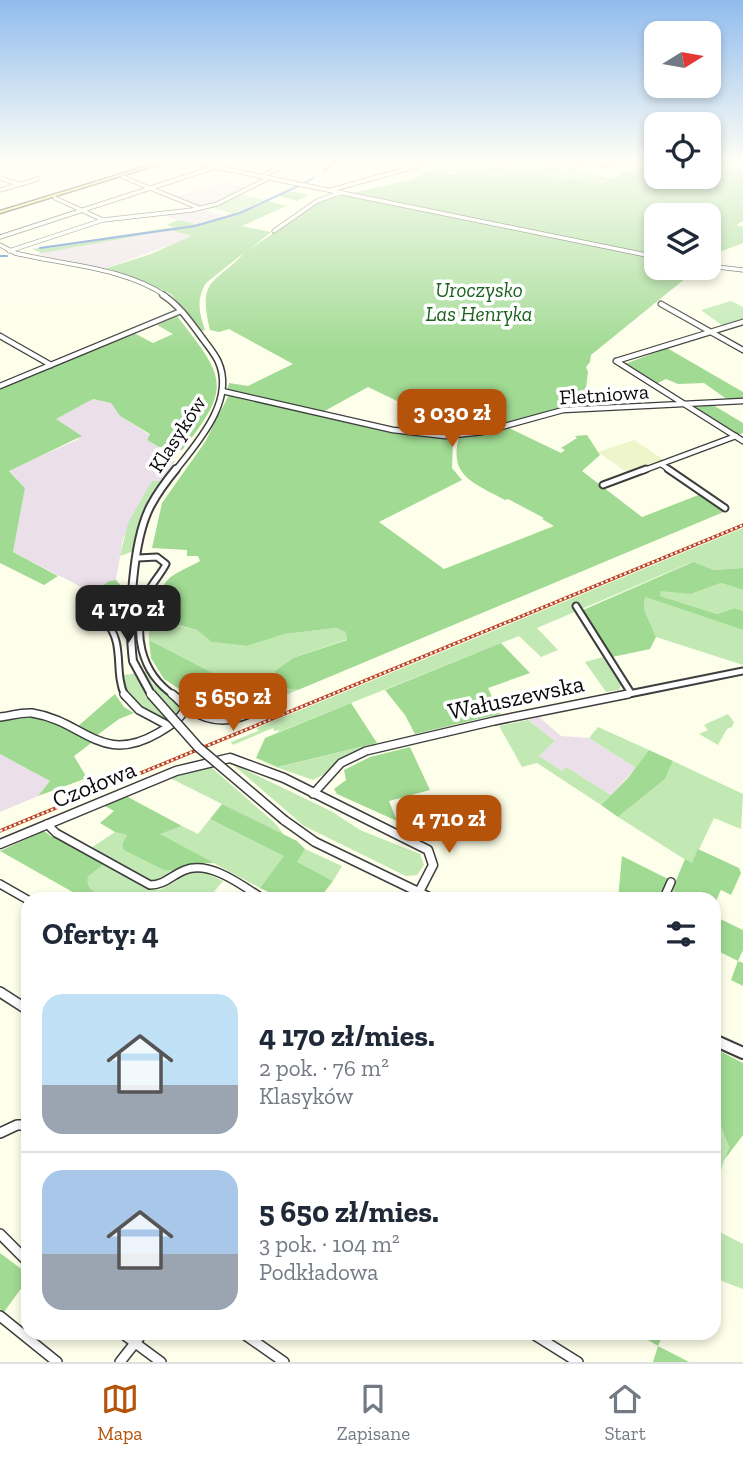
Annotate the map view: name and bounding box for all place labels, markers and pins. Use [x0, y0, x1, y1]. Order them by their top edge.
pin: 3 030 zł [380, 390, 524, 449]
pin: 4 170 zł [56, 586, 200, 645]
pin: 5 650 zł [161, 674, 305, 733]
pin: 4 710 zł [377, 796, 521, 855]

